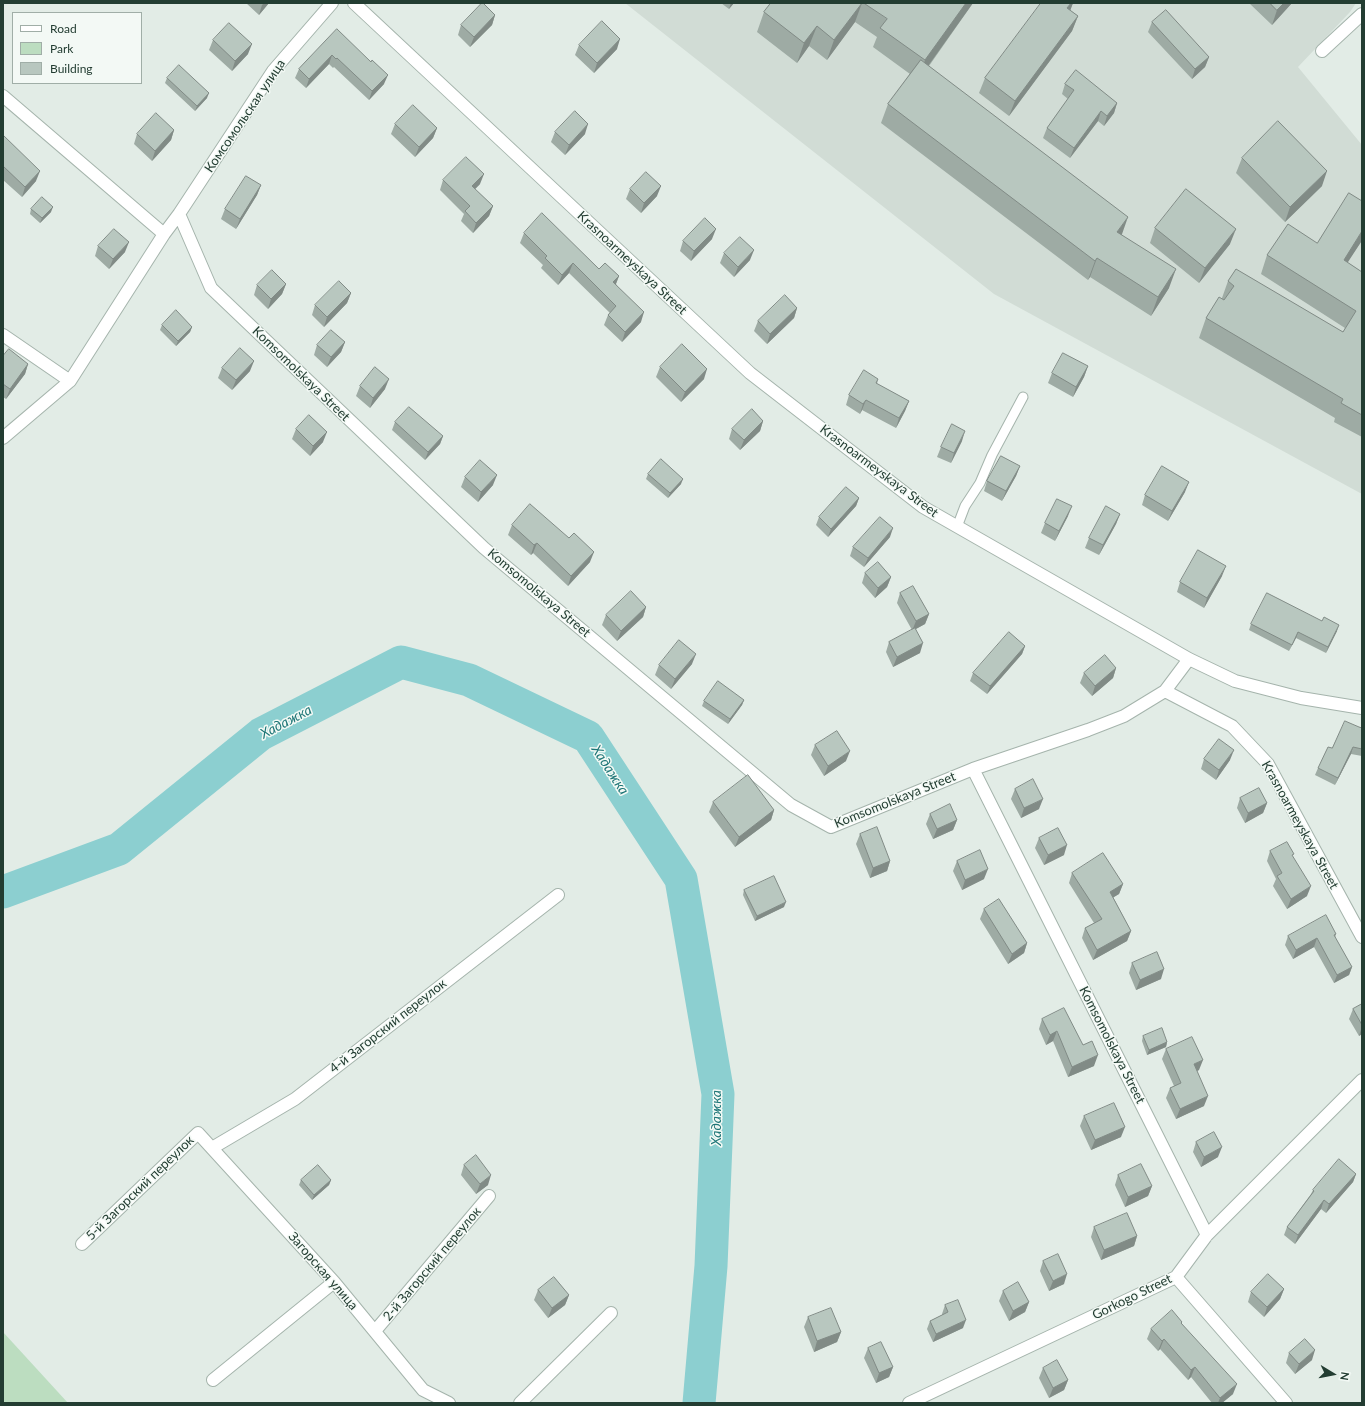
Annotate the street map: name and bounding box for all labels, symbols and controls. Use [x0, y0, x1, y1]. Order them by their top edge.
legend [12, 12, 142, 84]
text: Road [50, 21, 77, 36]
text: Park [50, 41, 73, 56]
street label: Комсомольская улица [201, 56, 289, 176]
text: Building [50, 61, 93, 76]
street label: Krasnoarmeyskaya Street [574, 208, 690, 318]
street label: Komsomolskaya Street [249, 323, 353, 425]
street label: Krasnoarmeyskaya Street [817, 421, 941, 521]
street label: Komsomolskaya Street [484, 545, 594, 641]
water label: Хадажка [257, 701, 315, 743]
water label: Хадажка [588, 742, 632, 798]
street label: Krasnoarmeyskaya Street [1258, 758, 1342, 892]
street label: Komsomolskaya Street [832, 769, 958, 831]
street label: 4-й Загорский переулок [326, 976, 450, 1076]
street label: Komsomolskaya Street [1076, 984, 1148, 1106]
water label: Хадажка [708, 1090, 724, 1146]
street label: 5-й Загорский переулок [83, 1132, 197, 1244]
street label: 2-й Загорский переулок [380, 1204, 484, 1324]
street label: Загорская улица [285, 1229, 361, 1313]
street label: Gorkogo Street [1090, 1271, 1174, 1323]
north arrow [1313, 1354, 1353, 1394]
text: N [1338, 1371, 1352, 1381]

